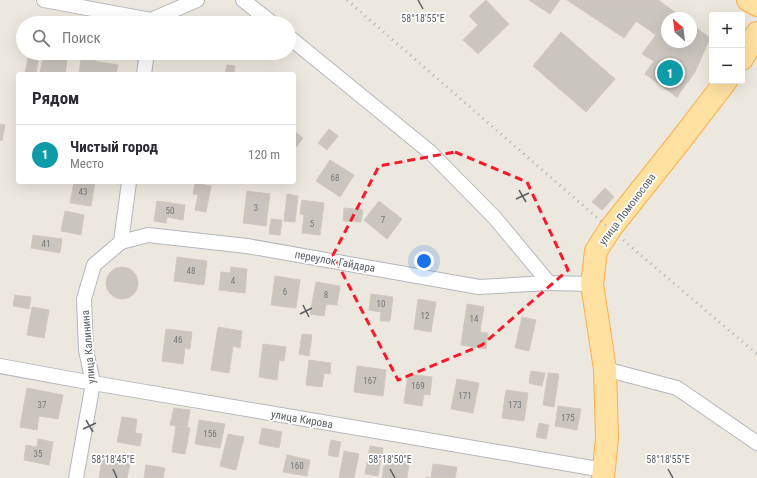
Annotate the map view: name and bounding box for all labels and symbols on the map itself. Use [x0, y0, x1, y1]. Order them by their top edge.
north arrow [661, 12, 697, 48]
text: 58°18'55"E [401, 13, 445, 24]
pin: 1 [657, 58, 683, 88]
street label: улица Ломоносова [596, 171, 659, 248]
house number: 68 [331, 173, 339, 183]
house number: 43 [79, 187, 87, 197]
house number: 3 [254, 203, 258, 213]
house number: 50 [166, 206, 174, 216]
house number: 7 [381, 215, 386, 225]
house number: 5 [310, 219, 315, 229]
house number: 41 [42, 239, 50, 249]
street label: переулок Гайдара [294, 248, 376, 275]
your location [414, 251, 434, 271]
house number: 48 [187, 266, 195, 276]
house number: 4 [231, 276, 236, 286]
house number: 6 [283, 287, 287, 297]
house number: 8 [324, 290, 328, 300]
house number: 10 [377, 299, 385, 309]
street label: улица Калинина [79, 310, 98, 384]
house number: 12 [421, 311, 430, 321]
house number: 14 [470, 314, 479, 324]
house number: 46 [174, 335, 182, 345]
house number: 167 [363, 376, 377, 386]
house number: 169 [411, 381, 425, 391]
house number: 171 [458, 391, 472, 401]
house number: 37 [38, 400, 47, 410]
house number: 173 [508, 400, 522, 410]
street label: улица Кирова [270, 408, 334, 431]
house number: 175 [561, 413, 575, 423]
house number: 156 [203, 429, 217, 439]
house number: 35 [34, 449, 43, 459]
text: 58°18'45"E [91, 454, 135, 465]
text: 58°18'50"E [368, 454, 412, 465]
text: 58°18'55"E [646, 454, 690, 465]
house number: 160 [290, 461, 304, 471]

